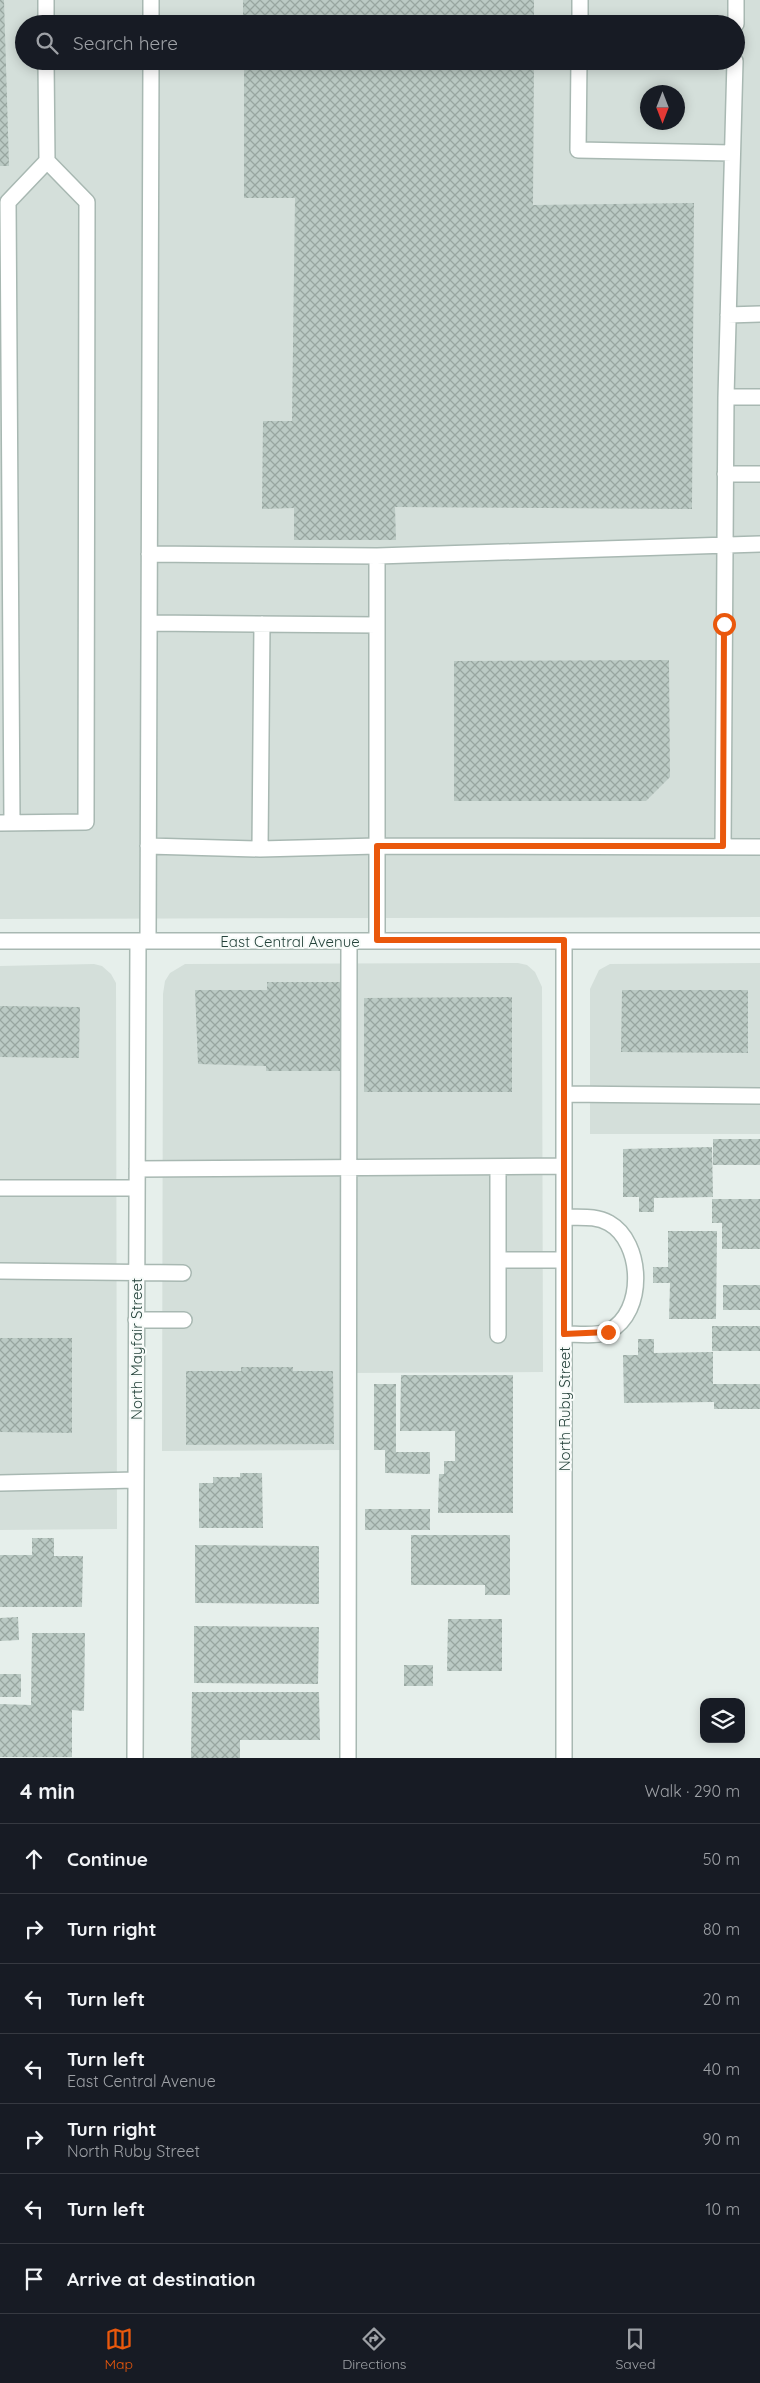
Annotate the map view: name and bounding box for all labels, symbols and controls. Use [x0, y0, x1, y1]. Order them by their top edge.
search box [15, 15, 745, 70]
icon: search [33, 29, 61, 57]
text: Search here [73, 31, 178, 55]
north arrow [640, 85, 685, 130]
route start [713, 613, 736, 636]
street label: East Central Avenue [220, 932, 360, 951]
street label: North Mayfair Street [127, 1278, 146, 1420]
route end [597, 1321, 620, 1344]
street label: North Ruby Street [555, 1347, 574, 1471]
map controls [700, 1698, 745, 1743]
button: layers [700, 1698, 745, 1743]
text: 4 min [20, 1778, 75, 1804]
text: Walk · 290 m [645, 1781, 740, 1801]
icon: ahead [20, 1845, 48, 1873]
text: Continue [67, 1847, 148, 1871]
text: 50 m [703, 1849, 740, 1869]
icon: right [20, 1915, 48, 1943]
text: Turn right [67, 1917, 156, 1941]
text: 80 m [703, 1919, 740, 1939]
icon: left [20, 1985, 48, 2013]
text: Turn left [67, 1987, 145, 2011]
text: 20 m [703, 1989, 740, 2009]
text: Turn left [67, 2047, 145, 2071]
icon: left [20, 2055, 48, 2083]
text: 40 m [703, 2059, 740, 2079]
text: East Central Avenue [67, 2071, 216, 2091]
text: Turn right [67, 2117, 156, 2141]
icon: right [20, 2125, 48, 2153]
text: 90 m [703, 2129, 740, 2149]
text: North Ruby Street [67, 2141, 200, 2161]
icon: left [20, 2195, 48, 2223]
text: Turn left [67, 2197, 145, 2221]
text: 10 m [706, 2199, 740, 2219]
icon: arrive [20, 2265, 48, 2293]
text: Arrive at destination [67, 2267, 256, 2291]
tab: Map [105, 2325, 133, 2373]
tab: Directions [342, 2325, 406, 2373]
tab: Saved [615, 2325, 655, 2373]

